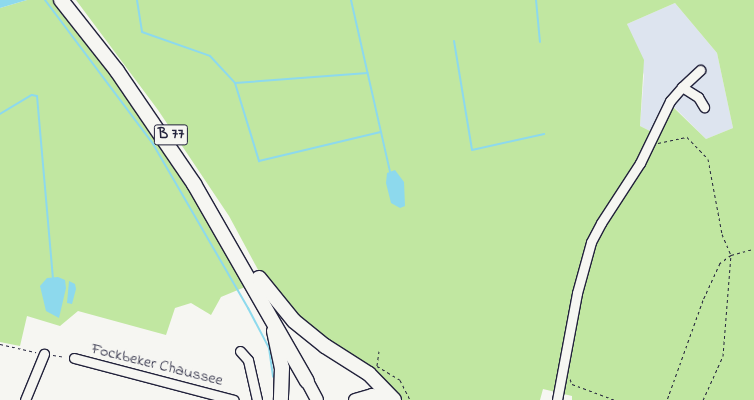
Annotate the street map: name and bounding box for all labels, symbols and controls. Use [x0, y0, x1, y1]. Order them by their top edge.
road number: B 77 [153, 122, 189, 148]
street label: Fockbeker Chaussee [89, 339, 225, 391]

